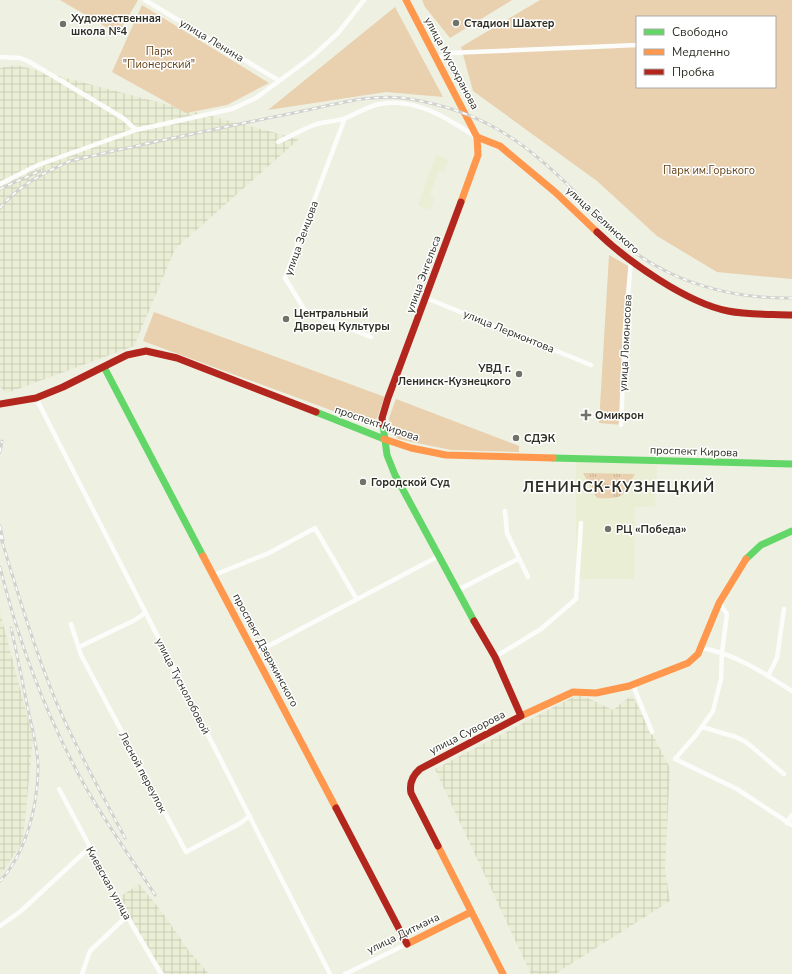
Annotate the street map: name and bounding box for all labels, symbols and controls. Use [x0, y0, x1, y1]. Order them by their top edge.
place label: Художественная школа №4 [70, 11, 161, 39]
street label: улица Мусохранова [421, 14, 482, 112]
street label: улица Ленина [177, 15, 247, 66]
place label: Стадион Шахтер [464, 16, 555, 31]
legend [636, 16, 776, 88]
marker: Стадион Шахтер [451, 18, 461, 28]
marker: Художественная школа №4 [58, 19, 68, 29]
text: Свободно [672, 24, 728, 40]
park label: Парк "Пионерский" [123, 44, 195, 72]
text: Медленно [672, 44, 730, 60]
text: Пробка [672, 64, 715, 80]
park label: Парк им.Горького [663, 163, 755, 178]
street label: улица Белинского [563, 183, 643, 257]
street label: улица Земцова [281, 199, 322, 278]
street label: улица Энгельса [402, 233, 444, 315]
street label: улица Ломоносова [615, 294, 636, 392]
place label: Центральный Дворец Культуры [294, 306, 390, 334]
street label: улица Лермонтова [461, 306, 557, 357]
marker: Центральный Дворец Культуры [281, 314, 291, 324]
place label: УВД г. Ленинск-Кузнецкого [398, 361, 511, 389]
marker: УВД г. Ленинск-Кузнецкого [514, 369, 524, 379]
street label: проспект Кирова [333, 402, 421, 445]
place label: Омикрон [595, 408, 644, 423]
marker: Омикрон [580, 409, 592, 421]
place label: СДЭК [524, 431, 556, 446]
marker: СДЭК [511, 433, 521, 443]
street label: проспект Кирова [650, 442, 738, 461]
place label: Городской Суд [371, 475, 450, 490]
marker: Городской Суд [358, 477, 368, 487]
district label: ЛЕНИНСК-КУЗНЕЦКИЙ [523, 477, 715, 497]
place label: РЦ «Победа» [616, 522, 686, 537]
marker: РЦ «Победа» [603, 524, 613, 534]
street label: проспект Дзержинского [229, 591, 302, 710]
street label: улица Туснолобовой [152, 635, 213, 737]
street label: улица Суворова [427, 707, 508, 758]
street label: Лесной переулок [115, 729, 170, 816]
street label: Киевская улица [82, 844, 135, 923]
street label: улица Дитмана [364, 909, 442, 957]

